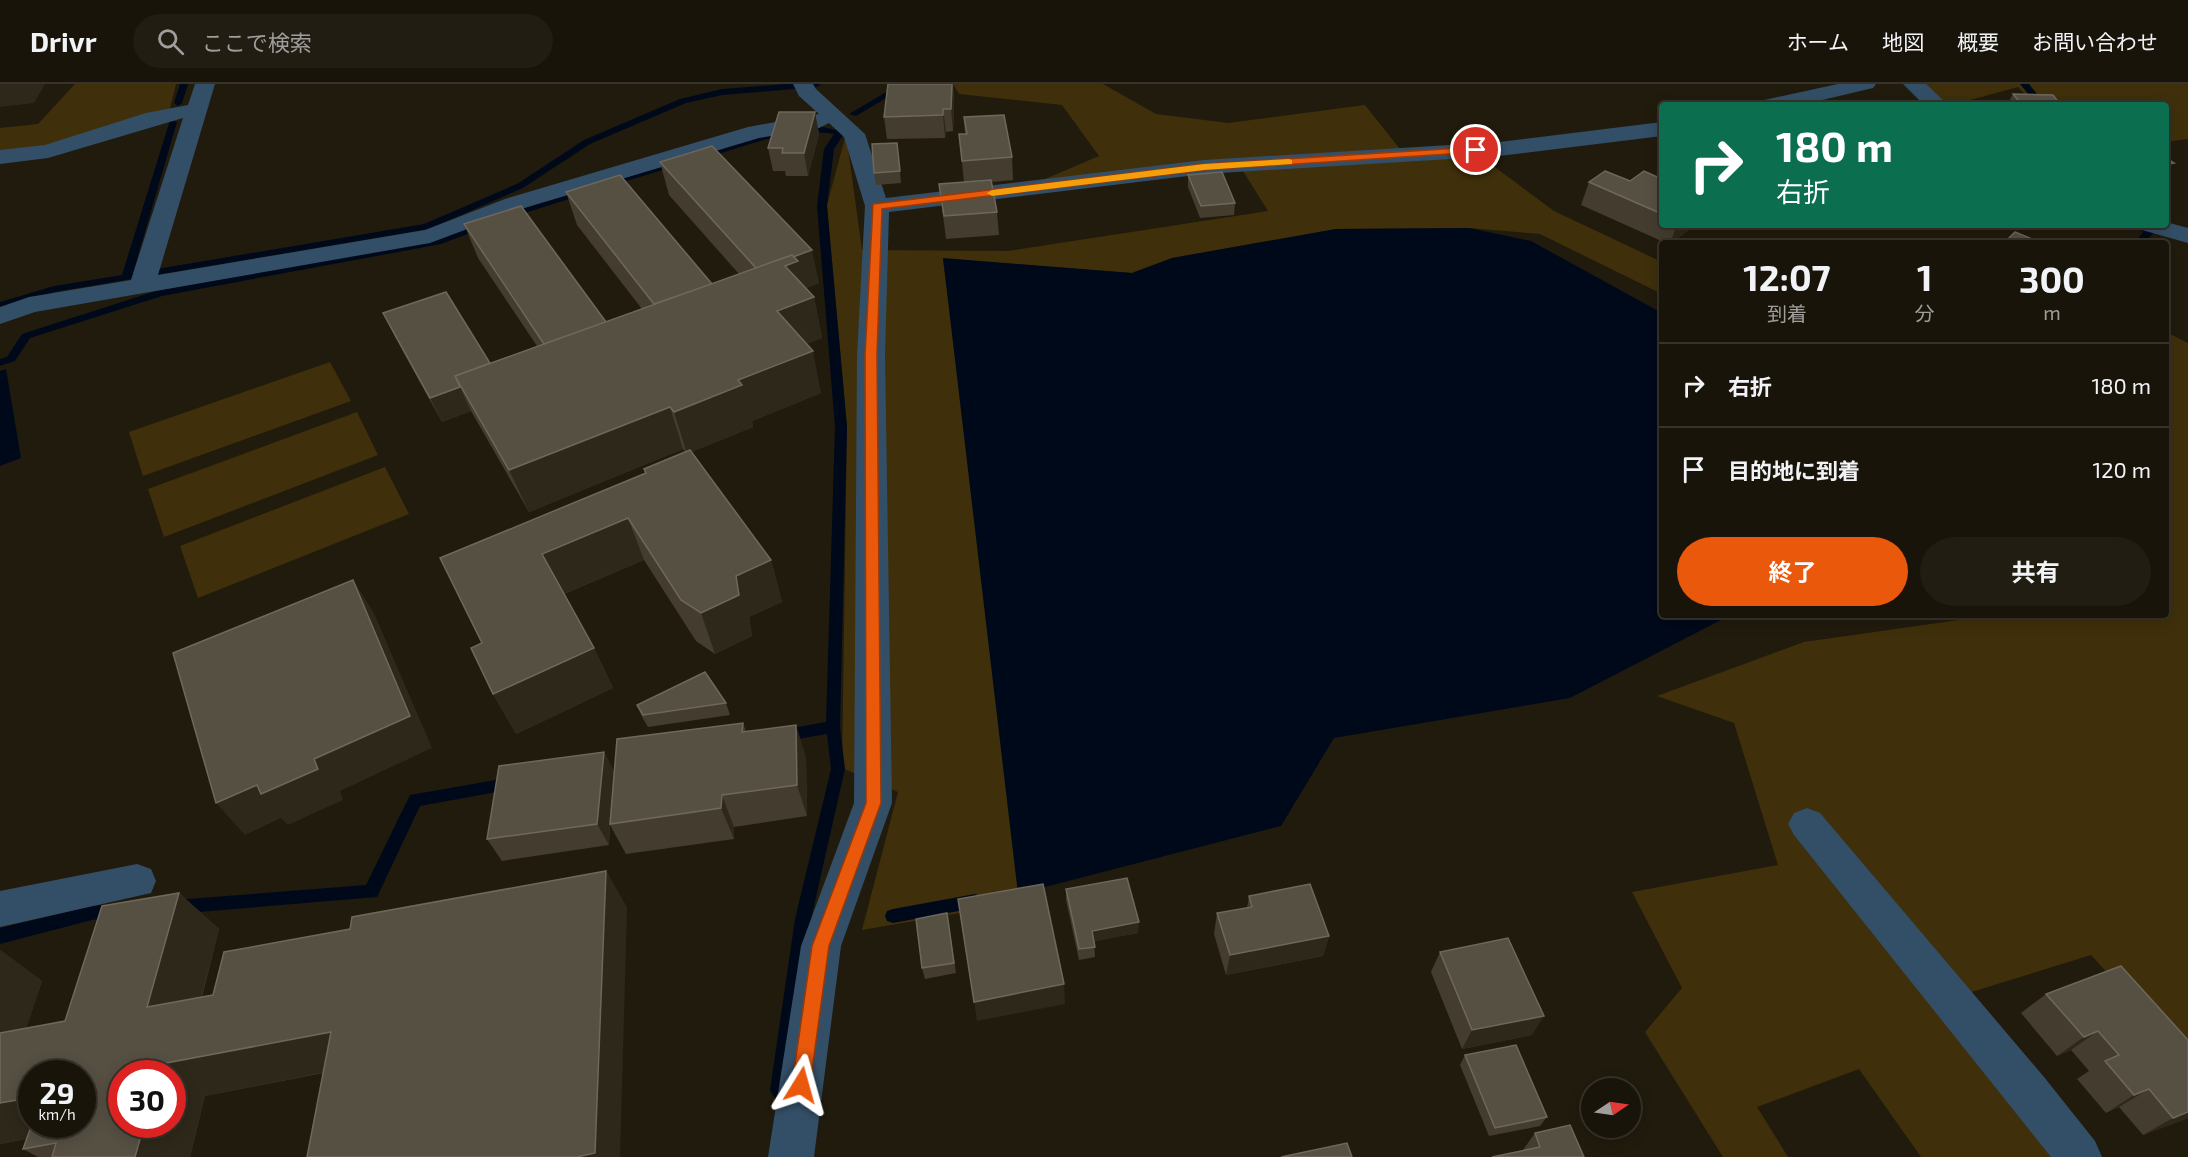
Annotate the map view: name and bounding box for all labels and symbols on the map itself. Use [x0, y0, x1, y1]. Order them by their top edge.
pin [1450, 124, 1501, 175]
position arrow [769, 1053, 833, 1117]
speed limit sign: 30 [108, 1060, 186, 1138]
north arrow [1581, 1078, 1641, 1138]

